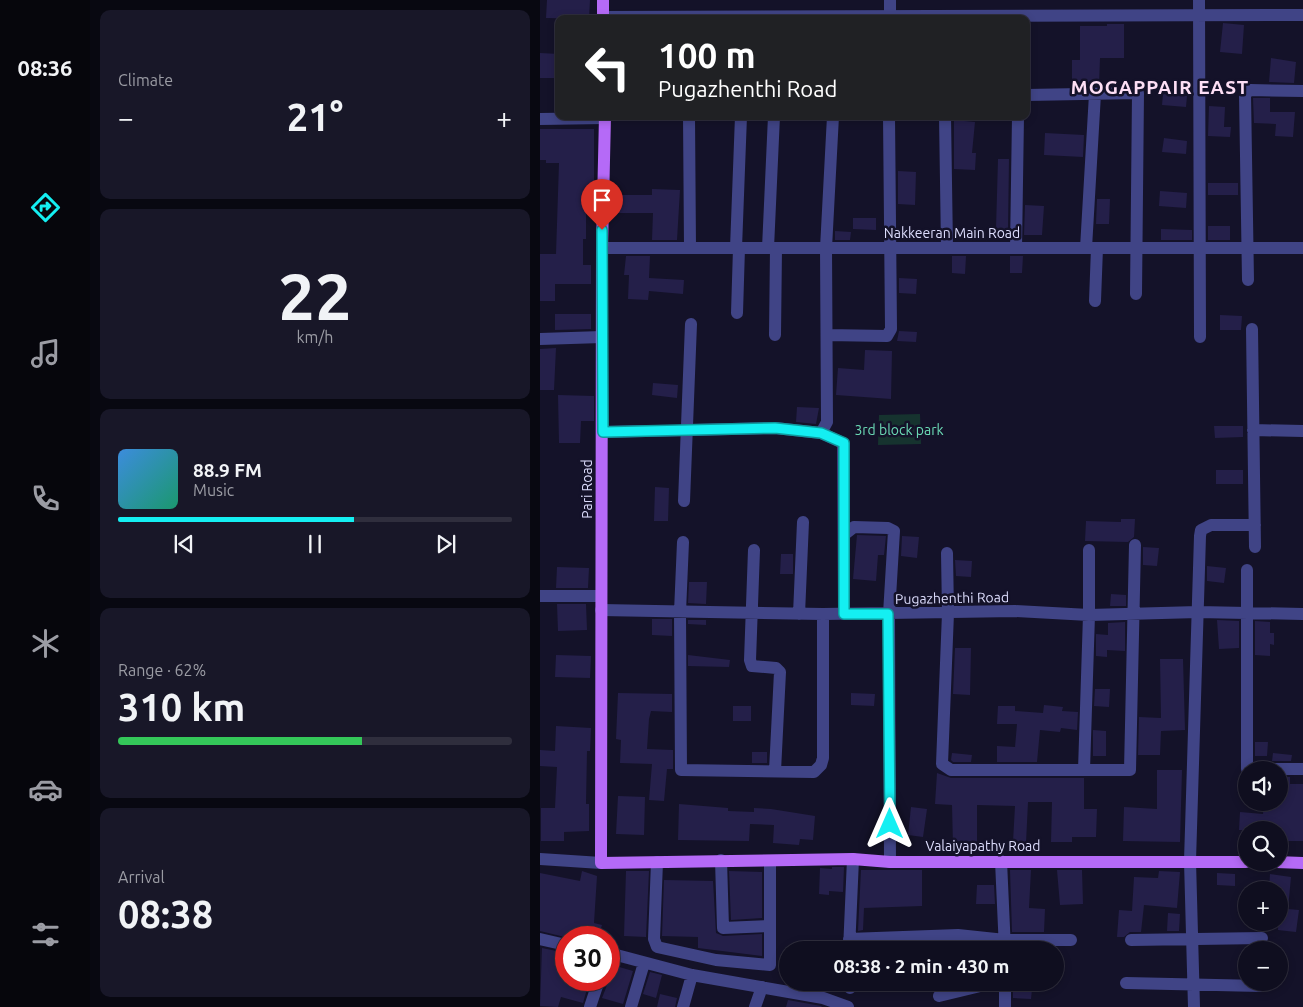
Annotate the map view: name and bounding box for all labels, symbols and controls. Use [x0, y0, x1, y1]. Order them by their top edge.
icon: left [575, 35, 640, 100]
text: 100 m [658, 35, 756, 75]
text: 08:36 [17, 55, 73, 80]
text: Climate [118, 71, 173, 89]
text: Pugazhenthi Road [658, 76, 837, 101]
district label: MOGAPPAIR EAST [1071, 76, 1249, 98]
text: 21° [287, 96, 343, 138]
text: − [118, 102, 134, 133]
text: + [496, 102, 512, 133]
pin [581, 179, 623, 230]
icon: arrive [588, 186, 616, 214]
icon: directions [28, 190, 63, 225]
street label: Nakkeeran Main Road [884, 225, 1020, 241]
text: 22 [278, 259, 352, 332]
text: km/h [297, 328, 333, 346]
icon: music [28, 336, 63, 371]
park label: 3rd block park [854, 422, 944, 438]
text: 88.9 FM [193, 459, 262, 481]
street label: Pari Road [579, 459, 595, 519]
icon: phone [28, 481, 63, 516]
text: Music [193, 481, 234, 499]
icon: previous [170, 530, 198, 558]
icon: pause [301, 530, 329, 558]
icon: next [432, 530, 460, 558]
street label: Pugazhenthi Road [895, 589, 1009, 607]
icon: climate [28, 626, 63, 661]
text: Range · 62% [118, 661, 206, 679]
text: 310 km [118, 686, 245, 728]
map controls [1238, 761, 1288, 991]
button: sound [1238, 761, 1288, 811]
icon: car [28, 772, 63, 807]
position arrow [863, 797, 915, 849]
button: search [1238, 821, 1288, 871]
street label: Valaiyapathy Road [925, 838, 1041, 854]
text: Arrival [118, 868, 165, 886]
button: + [1238, 881, 1288, 931]
text: 08:38 [118, 893, 213, 935]
icon: filters [28, 917, 63, 952]
speed limit sign: 30 [555, 926, 620, 991]
button: − [1238, 941, 1288, 991]
text: 08:38 · 2 min · 430 m [834, 955, 1009, 977]

